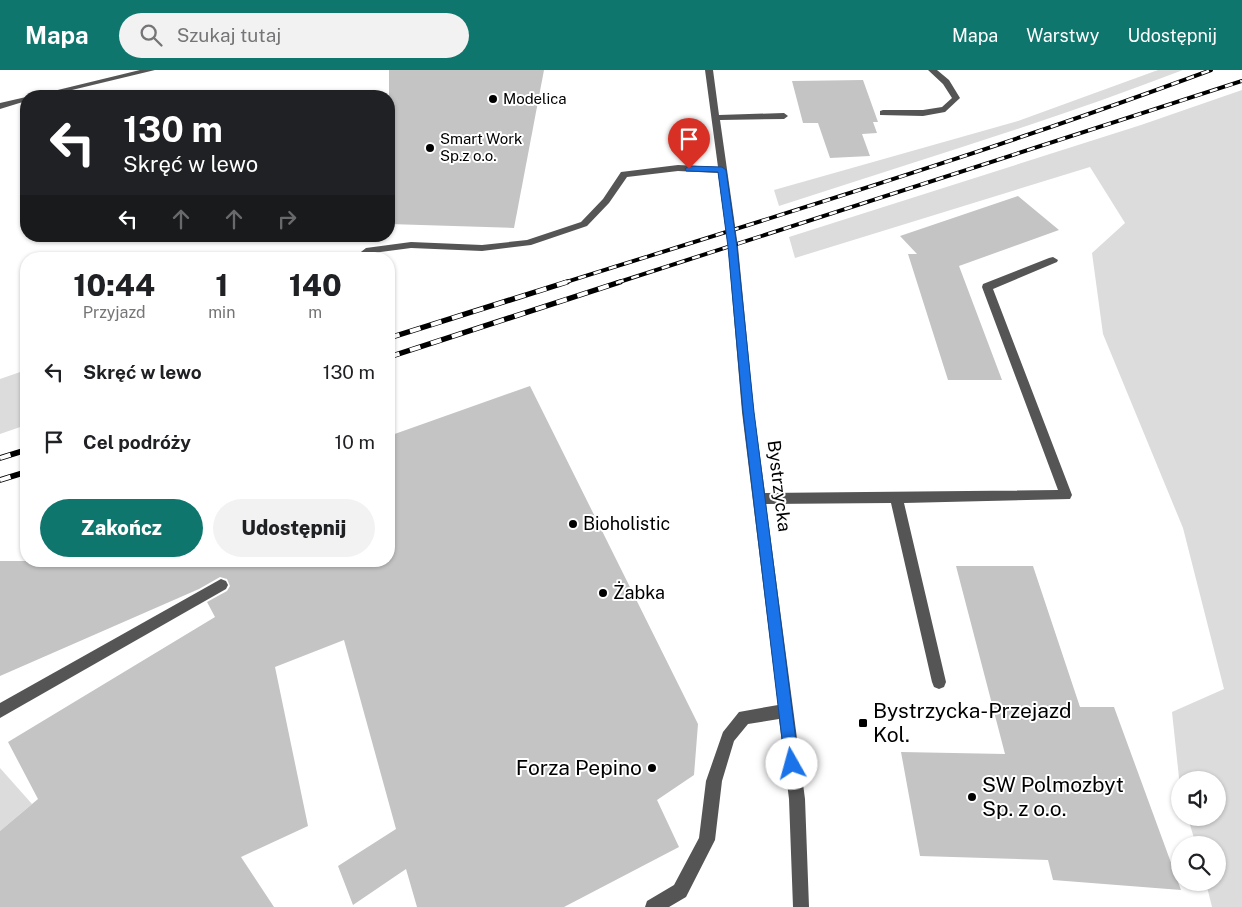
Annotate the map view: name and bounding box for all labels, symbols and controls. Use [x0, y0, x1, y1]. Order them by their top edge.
search box [119, 13, 469, 58]
text: Mapa [25, 21, 89, 49]
icon: search [137, 21, 165, 49]
text: Szukaj tutaj [177, 24, 281, 46]
text: Mapa [952, 25, 998, 46]
text: Warstwy [1026, 25, 1099, 46]
text: Udostępnij [1127, 25, 1217, 46]
place label: Modelica [503, 90, 567, 107]
marker: Modelica [487, 93, 499, 105]
text: 130 m [123, 109, 223, 150]
icon: left [40, 110, 105, 175]
pin [668, 118, 710, 169]
icon: arrive [675, 125, 703, 153]
place label: Smart Work Sp.z o.o. [440, 130, 522, 164]
marker: Smart Work Sp.z o.o. [424, 142, 436, 154]
text: Skręć w lewo [123, 151, 258, 177]
icon: left [114, 205, 142, 233]
icon: ahead [167, 205, 195, 233]
icon: ahead [220, 205, 248, 233]
icon: right [273, 205, 301, 233]
text: 10:44 [73, 267, 155, 303]
text: 1 [215, 267, 228, 303]
text: 140 [289, 267, 342, 303]
text: Przyjazd [83, 303, 146, 322]
text: min [208, 303, 235, 322]
text: m [308, 303, 322, 322]
icon: left [40, 358, 68, 386]
text: Skręć w lewo [83, 361, 202, 383]
text: 130 m [323, 361, 375, 383]
icon: arrive [40, 428, 68, 456]
text: Cel podróży [83, 431, 191, 453]
text: 10 m [335, 431, 375, 453]
street label: Bystrzycka [763, 439, 796, 533]
button: Zakończ [40, 499, 203, 557]
button: Udostępnij [213, 499, 375, 557]
place label: Bioholistic [583, 513, 670, 534]
marker: Bioholistic [567, 518, 579, 530]
place label: Żabka [613, 581, 665, 603]
marker: Żabka [597, 587, 609, 599]
place label: Bystrzycka-Przejazd Kol. [873, 698, 1071, 747]
marker: Bystrzycka-Przejazd Kol. [857, 717, 869, 729]
position arrow [765, 737, 817, 789]
place label: Forza Pepino [516, 755, 642, 780]
marker: Forza Pepino [646, 762, 658, 774]
map controls [1171, 771, 1226, 891]
button: sound [1171, 771, 1226, 826]
place label: SW Polmozbyt Sp. z o.o. [982, 772, 1124, 821]
marker: SW Polmozbyt Sp. z o.o. [966, 791, 978, 803]
button: search [1171, 836, 1226, 891]

